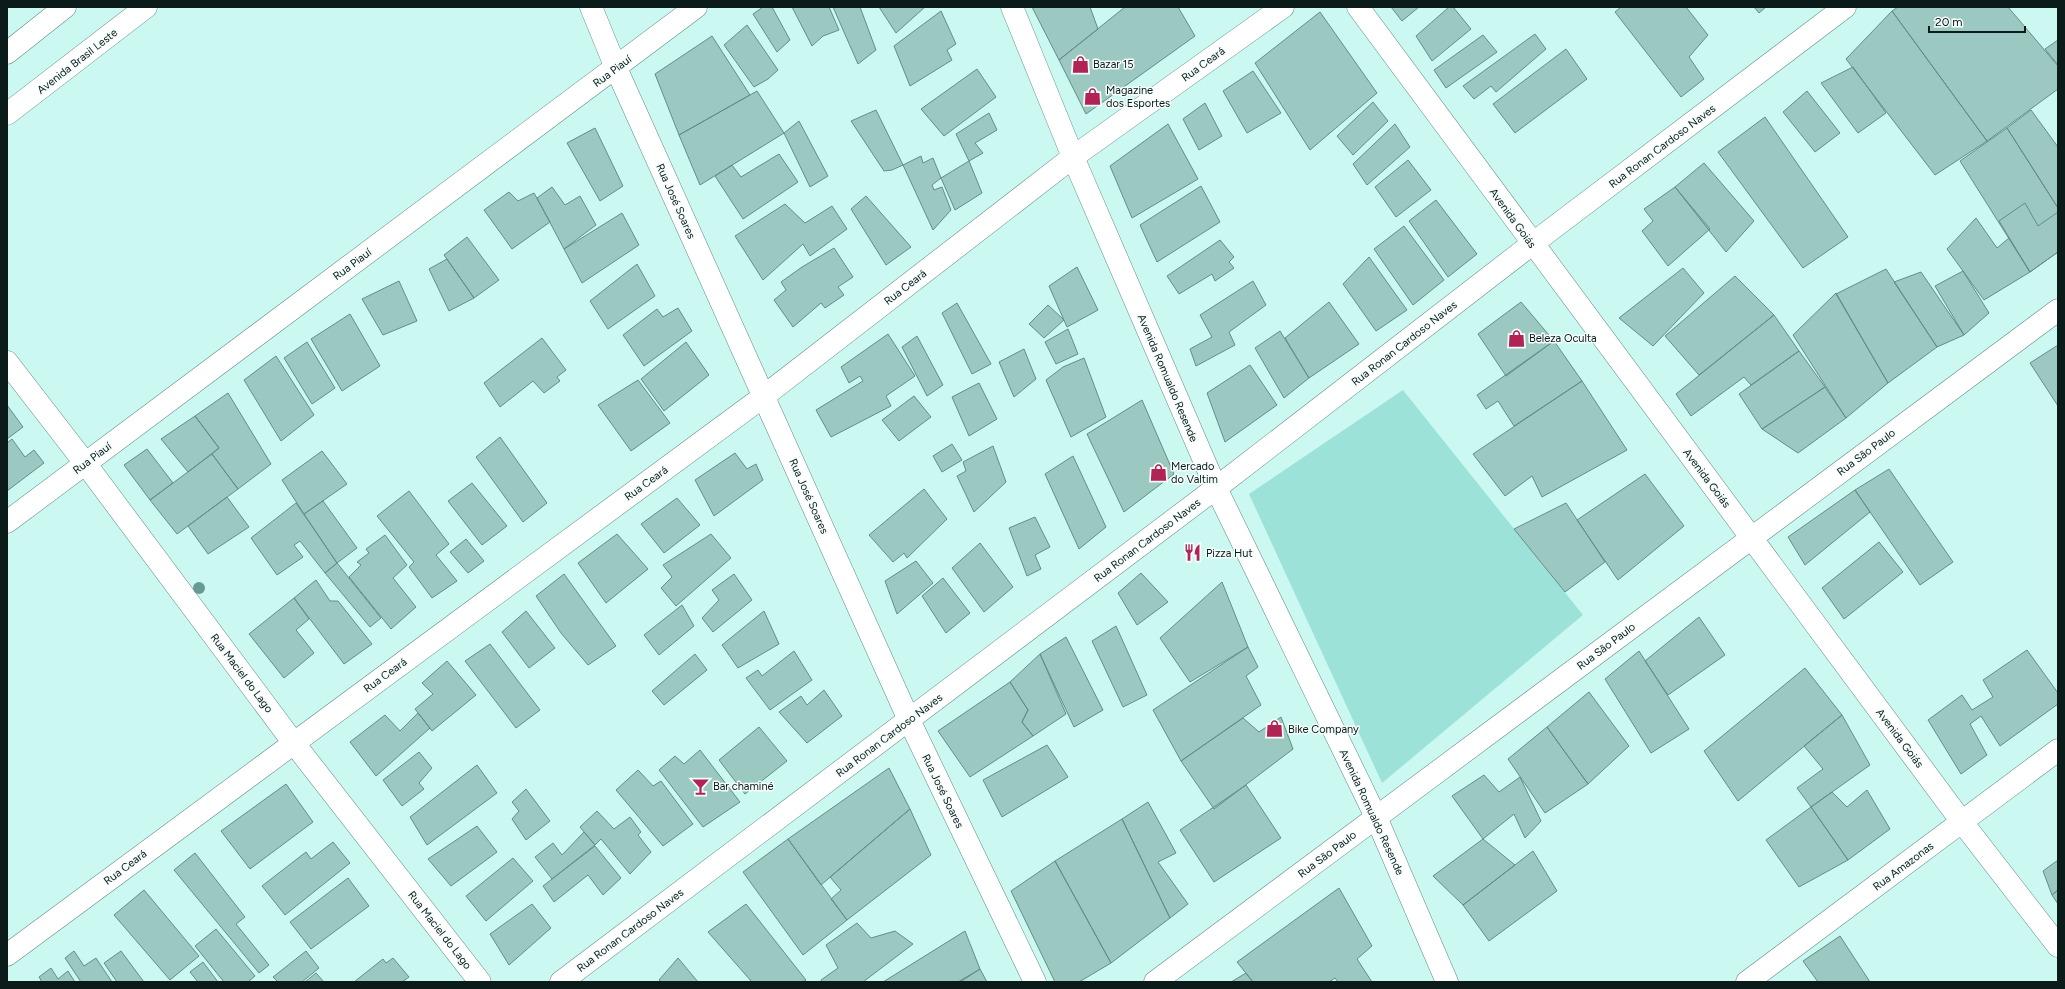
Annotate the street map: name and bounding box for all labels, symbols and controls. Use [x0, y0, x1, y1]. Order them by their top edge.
scale bar [1929, 8, 2025, 34]
text: 20 m [1935, 15, 1963, 29]
street label: Avenida Brasil Leste [35, 26, 120, 97]
street label: Rua Ceará [1179, 44, 1227, 84]
street label: Rua Piauí [591, 53, 634, 90]
shop icon: Bazar 15 [1070, 54, 1090, 74]
place label: Bazar 15 [1093, 58, 1134, 71]
place label: Magazine dos Esportes [1106, 84, 1170, 110]
shop icon: Magazine dos Esportes [1083, 86, 1103, 106]
street label: Rua Ronan Cardoso Naves [1606, 102, 1718, 191]
street label: Rua José Soares [653, 162, 698, 241]
street label: Avenida Goiás [1487, 186, 1539, 251]
street label: Rua Piauí [331, 246, 374, 283]
street label: Rua Ceará [882, 267, 929, 308]
street label: Rua Ronan Cardoso Naves [1349, 298, 1460, 389]
street label: Avenida Romualdo Resende [1135, 312, 1200, 444]
shop icon: Beleza Oculta [1506, 328, 1526, 348]
place label: Beleza Oculta [1529, 332, 1597, 345]
street label: Rua São Paulo [1835, 426, 1898, 479]
street label: Rua Piauí [71, 440, 114, 477]
street label: Avenida Goiás [1680, 446, 1733, 510]
street label: Rua José Soares [786, 457, 831, 536]
place label: Mercado do Valtim [1171, 460, 1218, 486]
shop icon: Mercado do Valtim [1148, 462, 1168, 482]
street label: Rua Ceará [622, 463, 670, 503]
street label: Rua Ronan Cardoso Naves [1091, 496, 1203, 585]
restaurant icon: Pizza Hut [1183, 543, 1203, 563]
place label: Pizza Hut [1206, 547, 1253, 560]
street label: Rua São Paulo [1575, 620, 1638, 673]
street label: Rua Maciel do Lago [208, 631, 276, 715]
street label: Rua Ceará [361, 655, 409, 695]
street label: Rua Ronan Cardoso Naves [833, 691, 945, 780]
street label: Avenida Goiás [1873, 706, 1926, 770]
shop icon: Bike Company [1265, 719, 1285, 739]
place label: Bike Company [1288, 723, 1359, 736]
street label: Avenida Romualdo Resende [1337, 747, 1406, 877]
street label: Rua José Soares [919, 752, 966, 830]
bar icon: Bar chaminé [690, 776, 710, 796]
place label: Bar chaminé [713, 780, 774, 793]
street label: Rua São Paulo [1296, 828, 1359, 881]
street label: Rua Amazonas [1870, 839, 1936, 893]
street label: Rua Ceará [101, 847, 149, 888]
street label: Rua Ronan Cardoso Naves [574, 886, 686, 975]
street label: Rua Maciel do Lago [405, 889, 474, 972]

